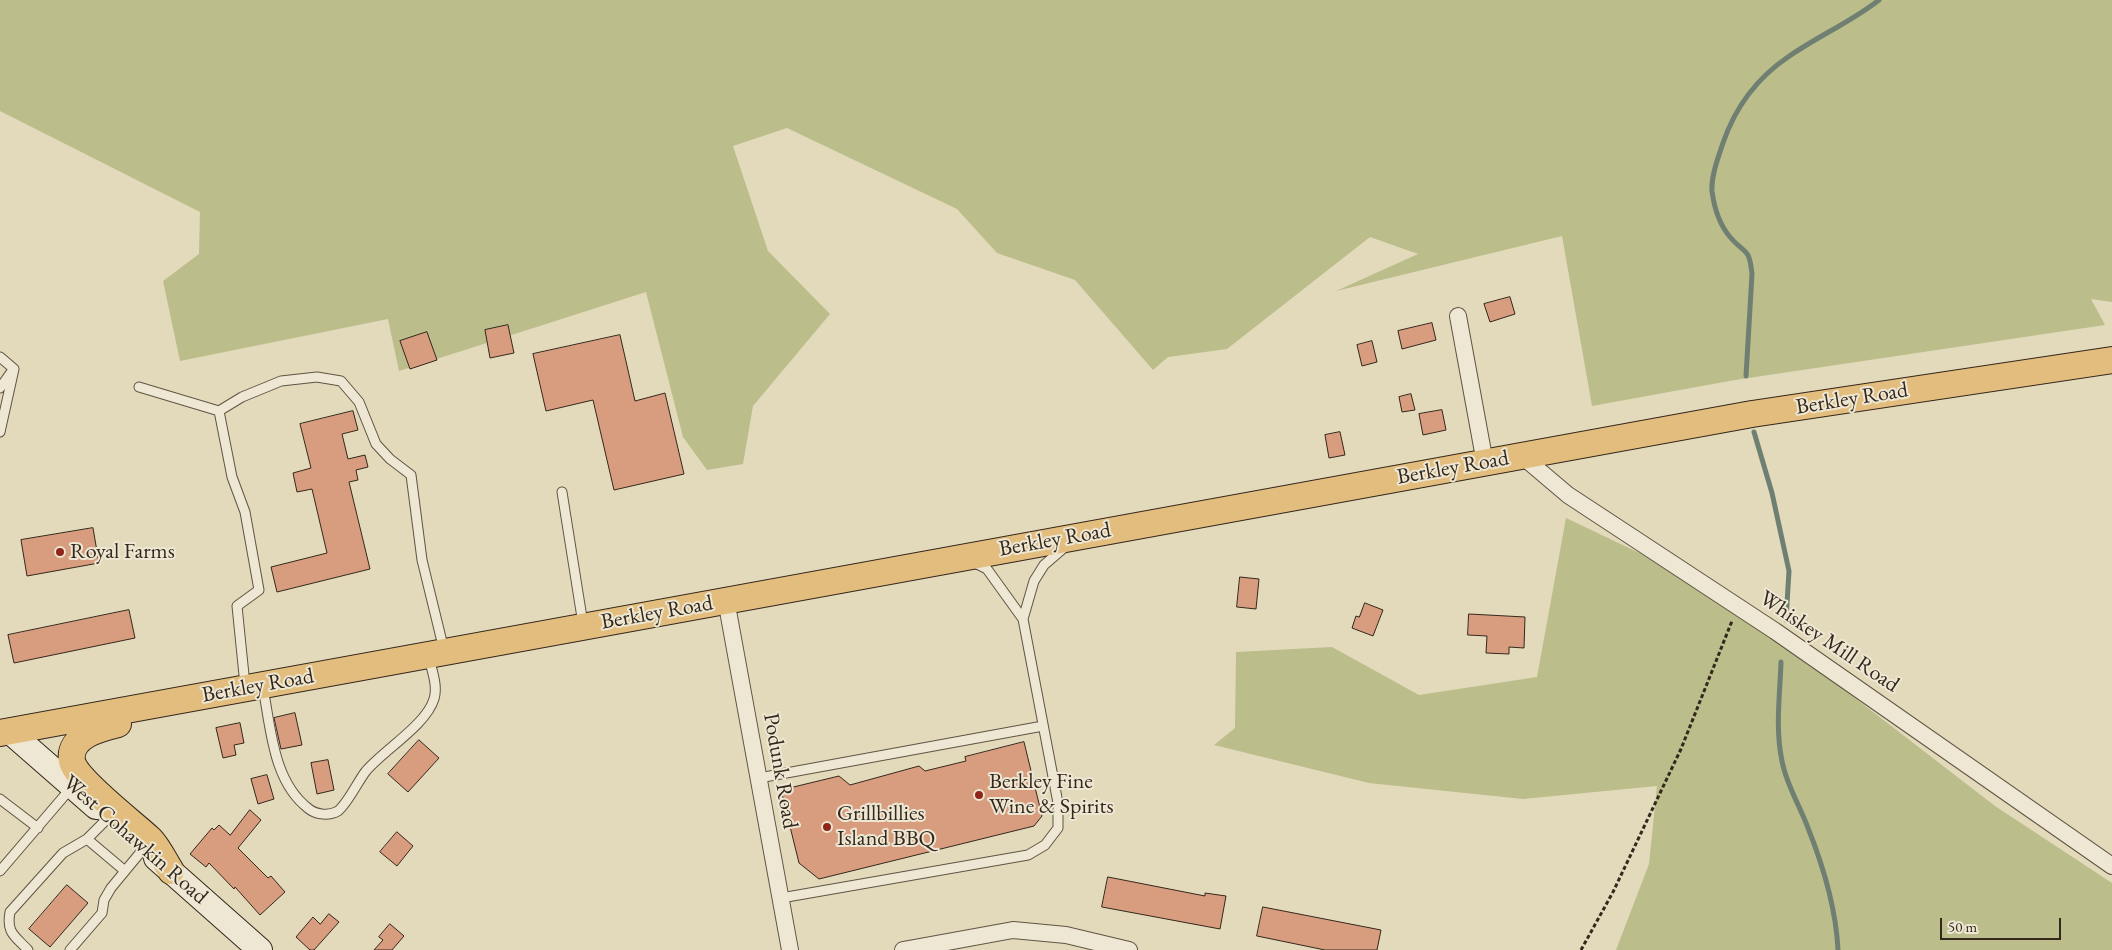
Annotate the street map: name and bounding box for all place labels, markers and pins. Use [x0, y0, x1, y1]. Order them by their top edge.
place label: Royal Farms [70, 539, 175, 565]
marker: Royal Farms [54, 546, 66, 558]
place label: Berkley Fine Wine & Spirits [989, 769, 1114, 820]
marker: Berkley Fine Wine & Spirits [973, 789, 985, 801]
place label: Grillbillies Island BBQ [837, 801, 935, 852]
marker: Grillbillies Island BBQ [821, 821, 833, 833]

